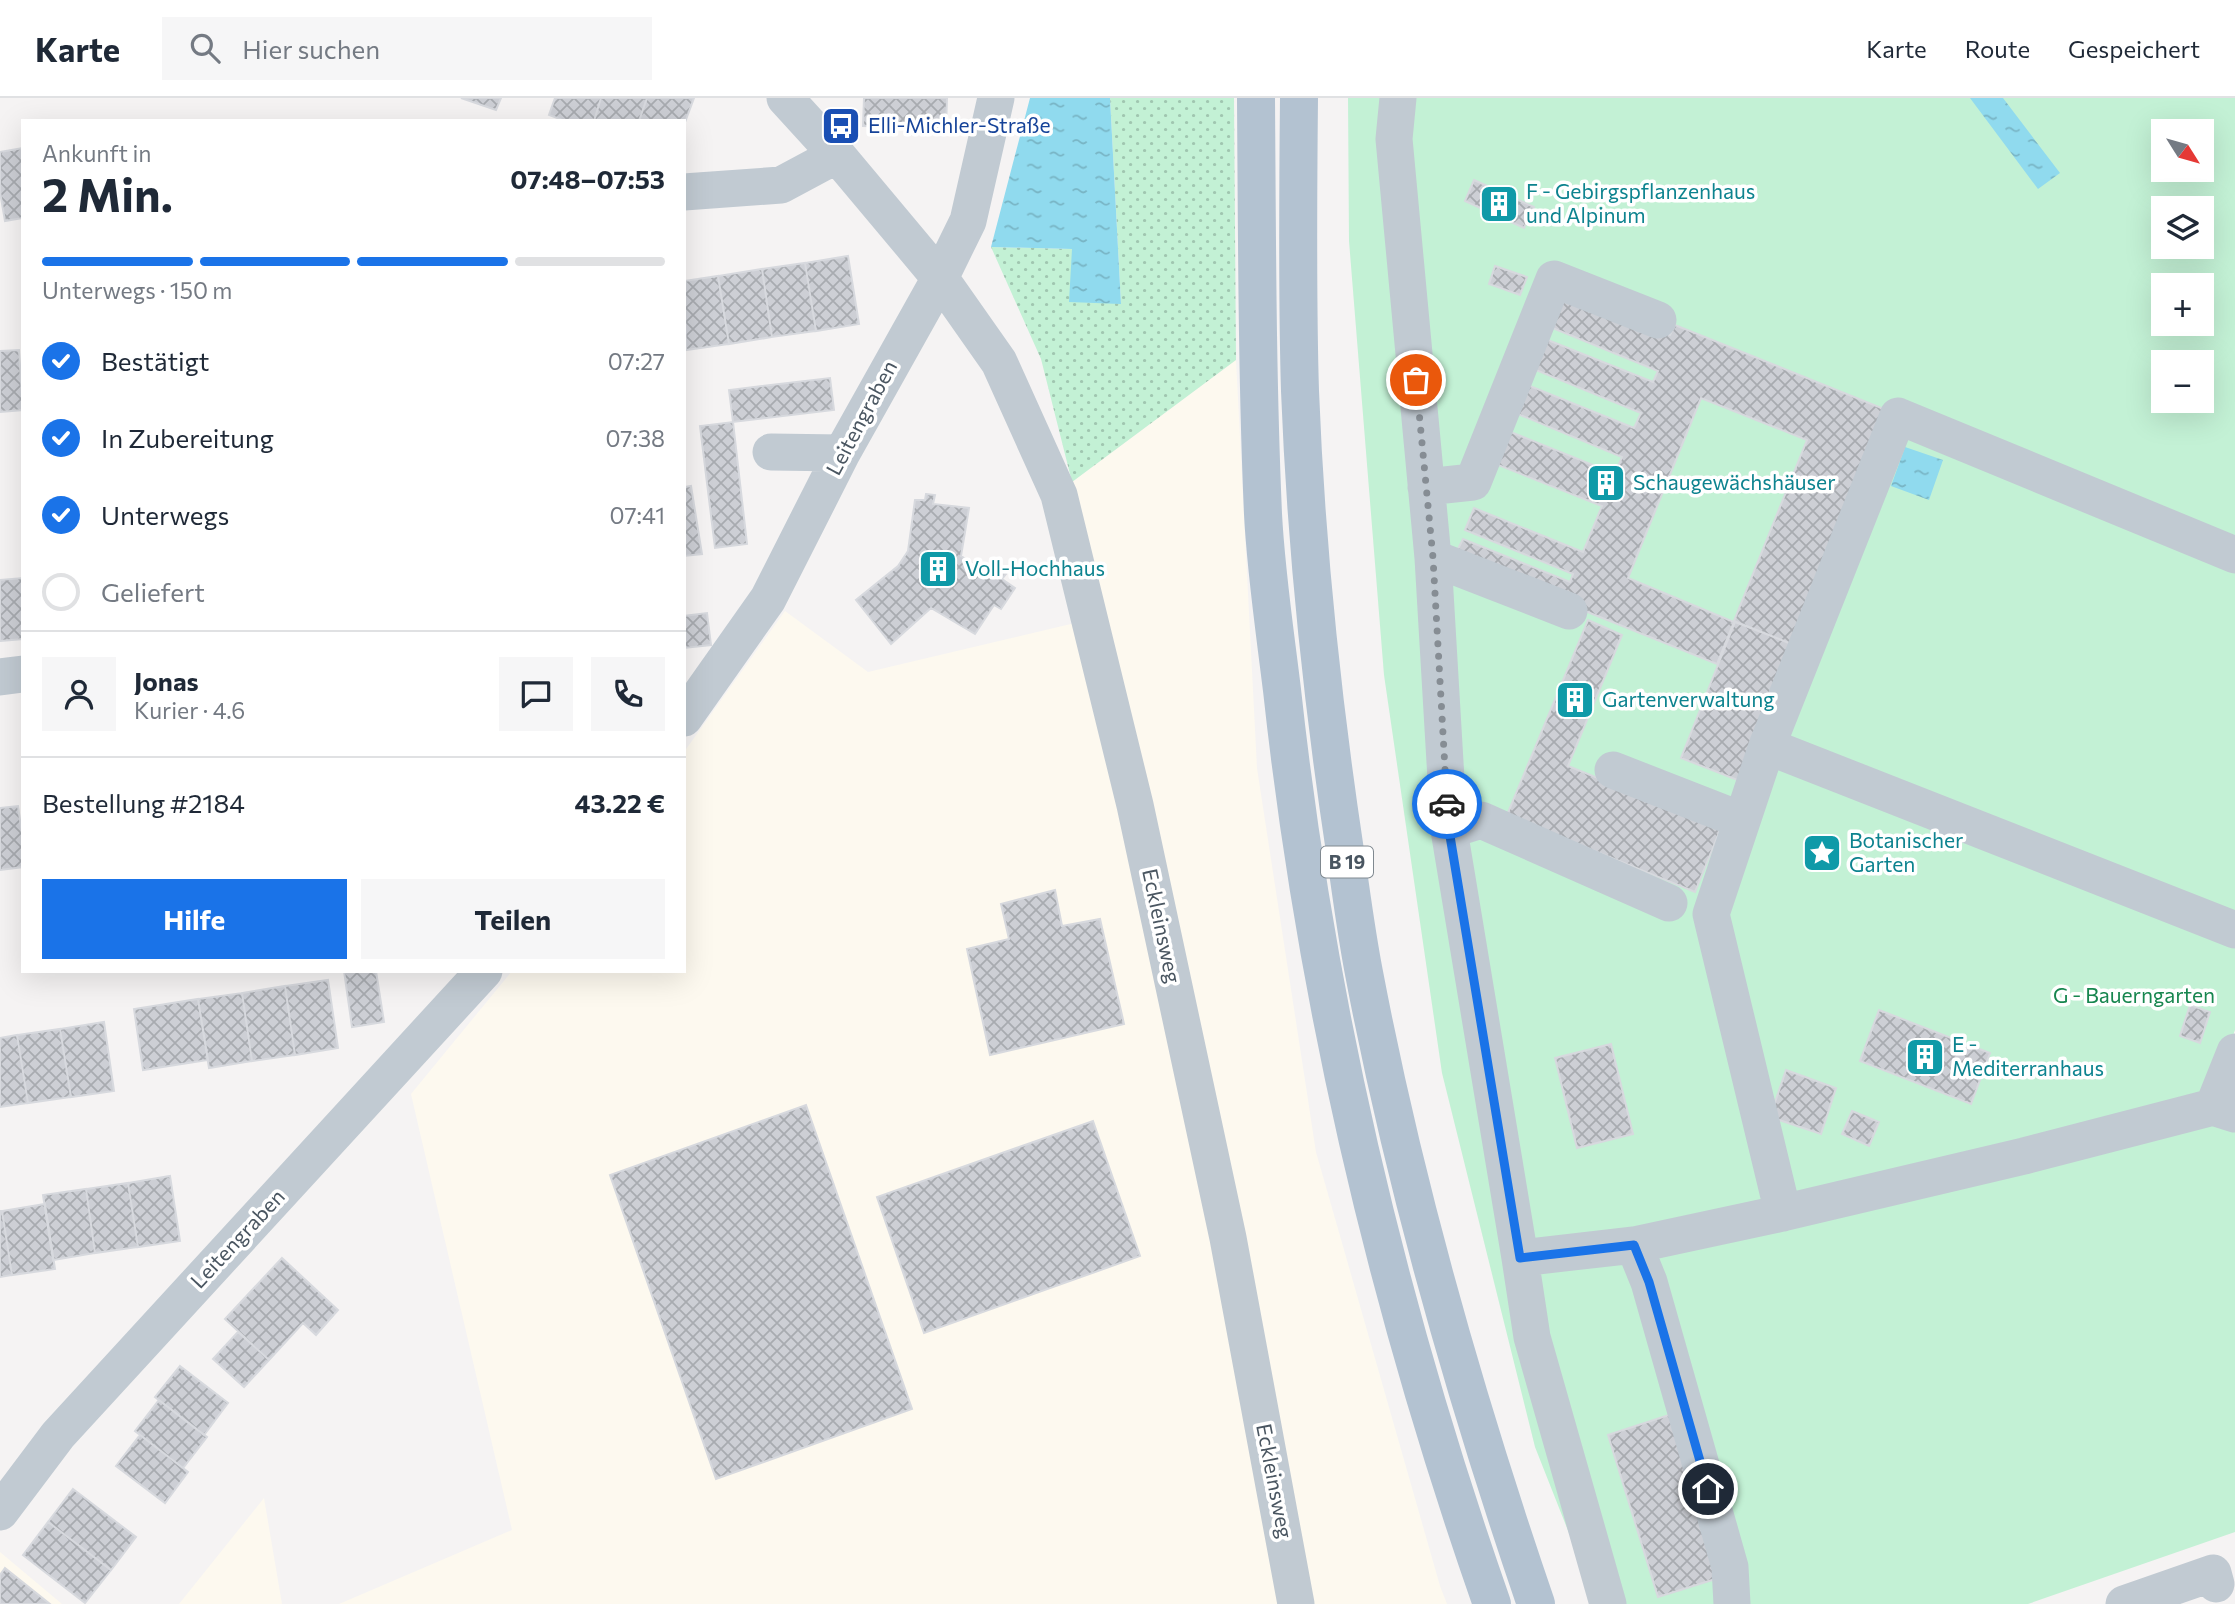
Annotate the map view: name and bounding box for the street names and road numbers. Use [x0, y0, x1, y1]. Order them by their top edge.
street label: Leitengraben [820, 356, 901, 479]
road number: B 19 [1321, 846, 1373, 877]
street label: Eckleinsweg [1138, 866, 1187, 985]
street label: Leitengraben [185, 1183, 289, 1293]
street label: Eckleinsweg [1252, 1421, 1299, 1540]

